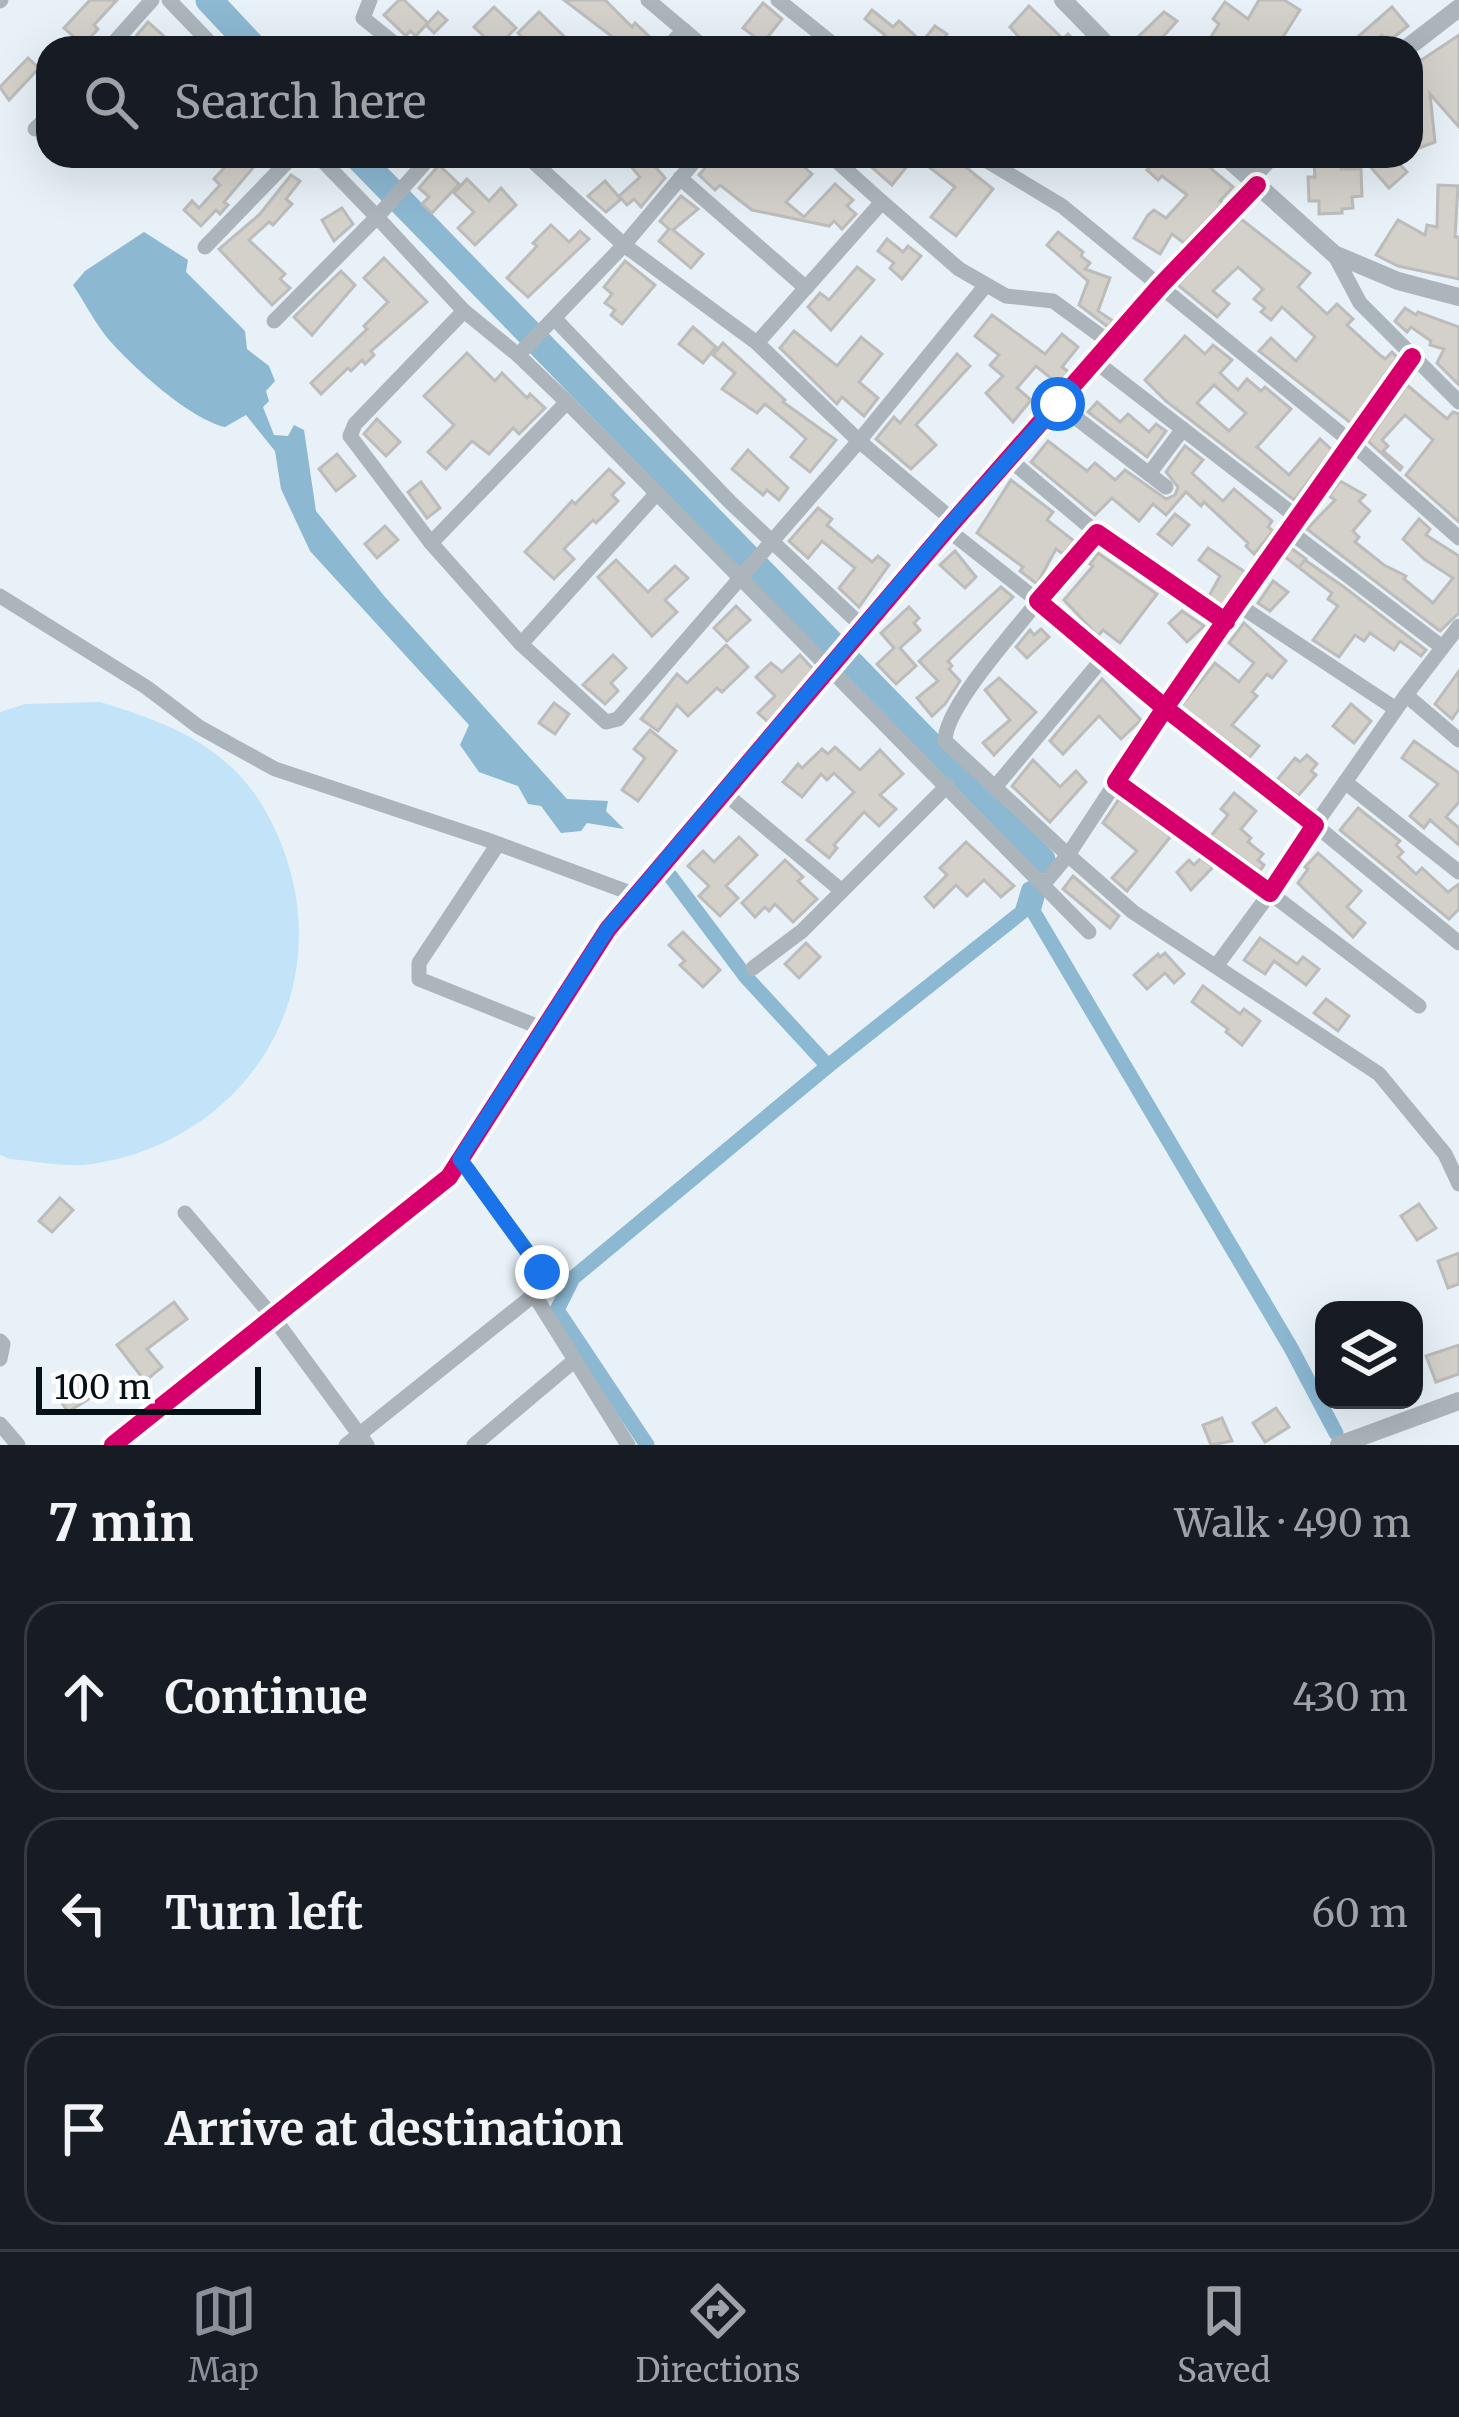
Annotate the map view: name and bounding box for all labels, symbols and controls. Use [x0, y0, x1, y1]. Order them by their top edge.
search box [36, 36, 1423, 168]
icon: search [78, 69, 144, 135]
text: Search here [174, 74, 426, 130]
route start [1031, 377, 1085, 431]
route end [515, 1245, 569, 1299]
map controls [1315, 1301, 1423, 1409]
button: layers [1315, 1301, 1423, 1409]
scale bar [36, 1361, 261, 1414]
text: 100 m [54, 1367, 151, 1408]
text: 7 min [48, 1491, 194, 1555]
text: Walk · 490 m [1175, 1499, 1411, 1548]
icon: ahead [51, 1664, 117, 1730]
text: Continue [165, 1669, 367, 1725]
text: 430 m [1292, 1673, 1408, 1722]
icon: left [51, 1880, 117, 1946]
text: Turn left [165, 1885, 363, 1941]
text: 60 m [1311, 1889, 1408, 1938]
icon: arrive [51, 2096, 117, 2162]
text: Arrive at destination [165, 2101, 623, 2157]
tab: Map [188, 2278, 259, 2391]
tab: Directions [635, 2278, 800, 2391]
tab: Saved [1177, 2278, 1271, 2391]

